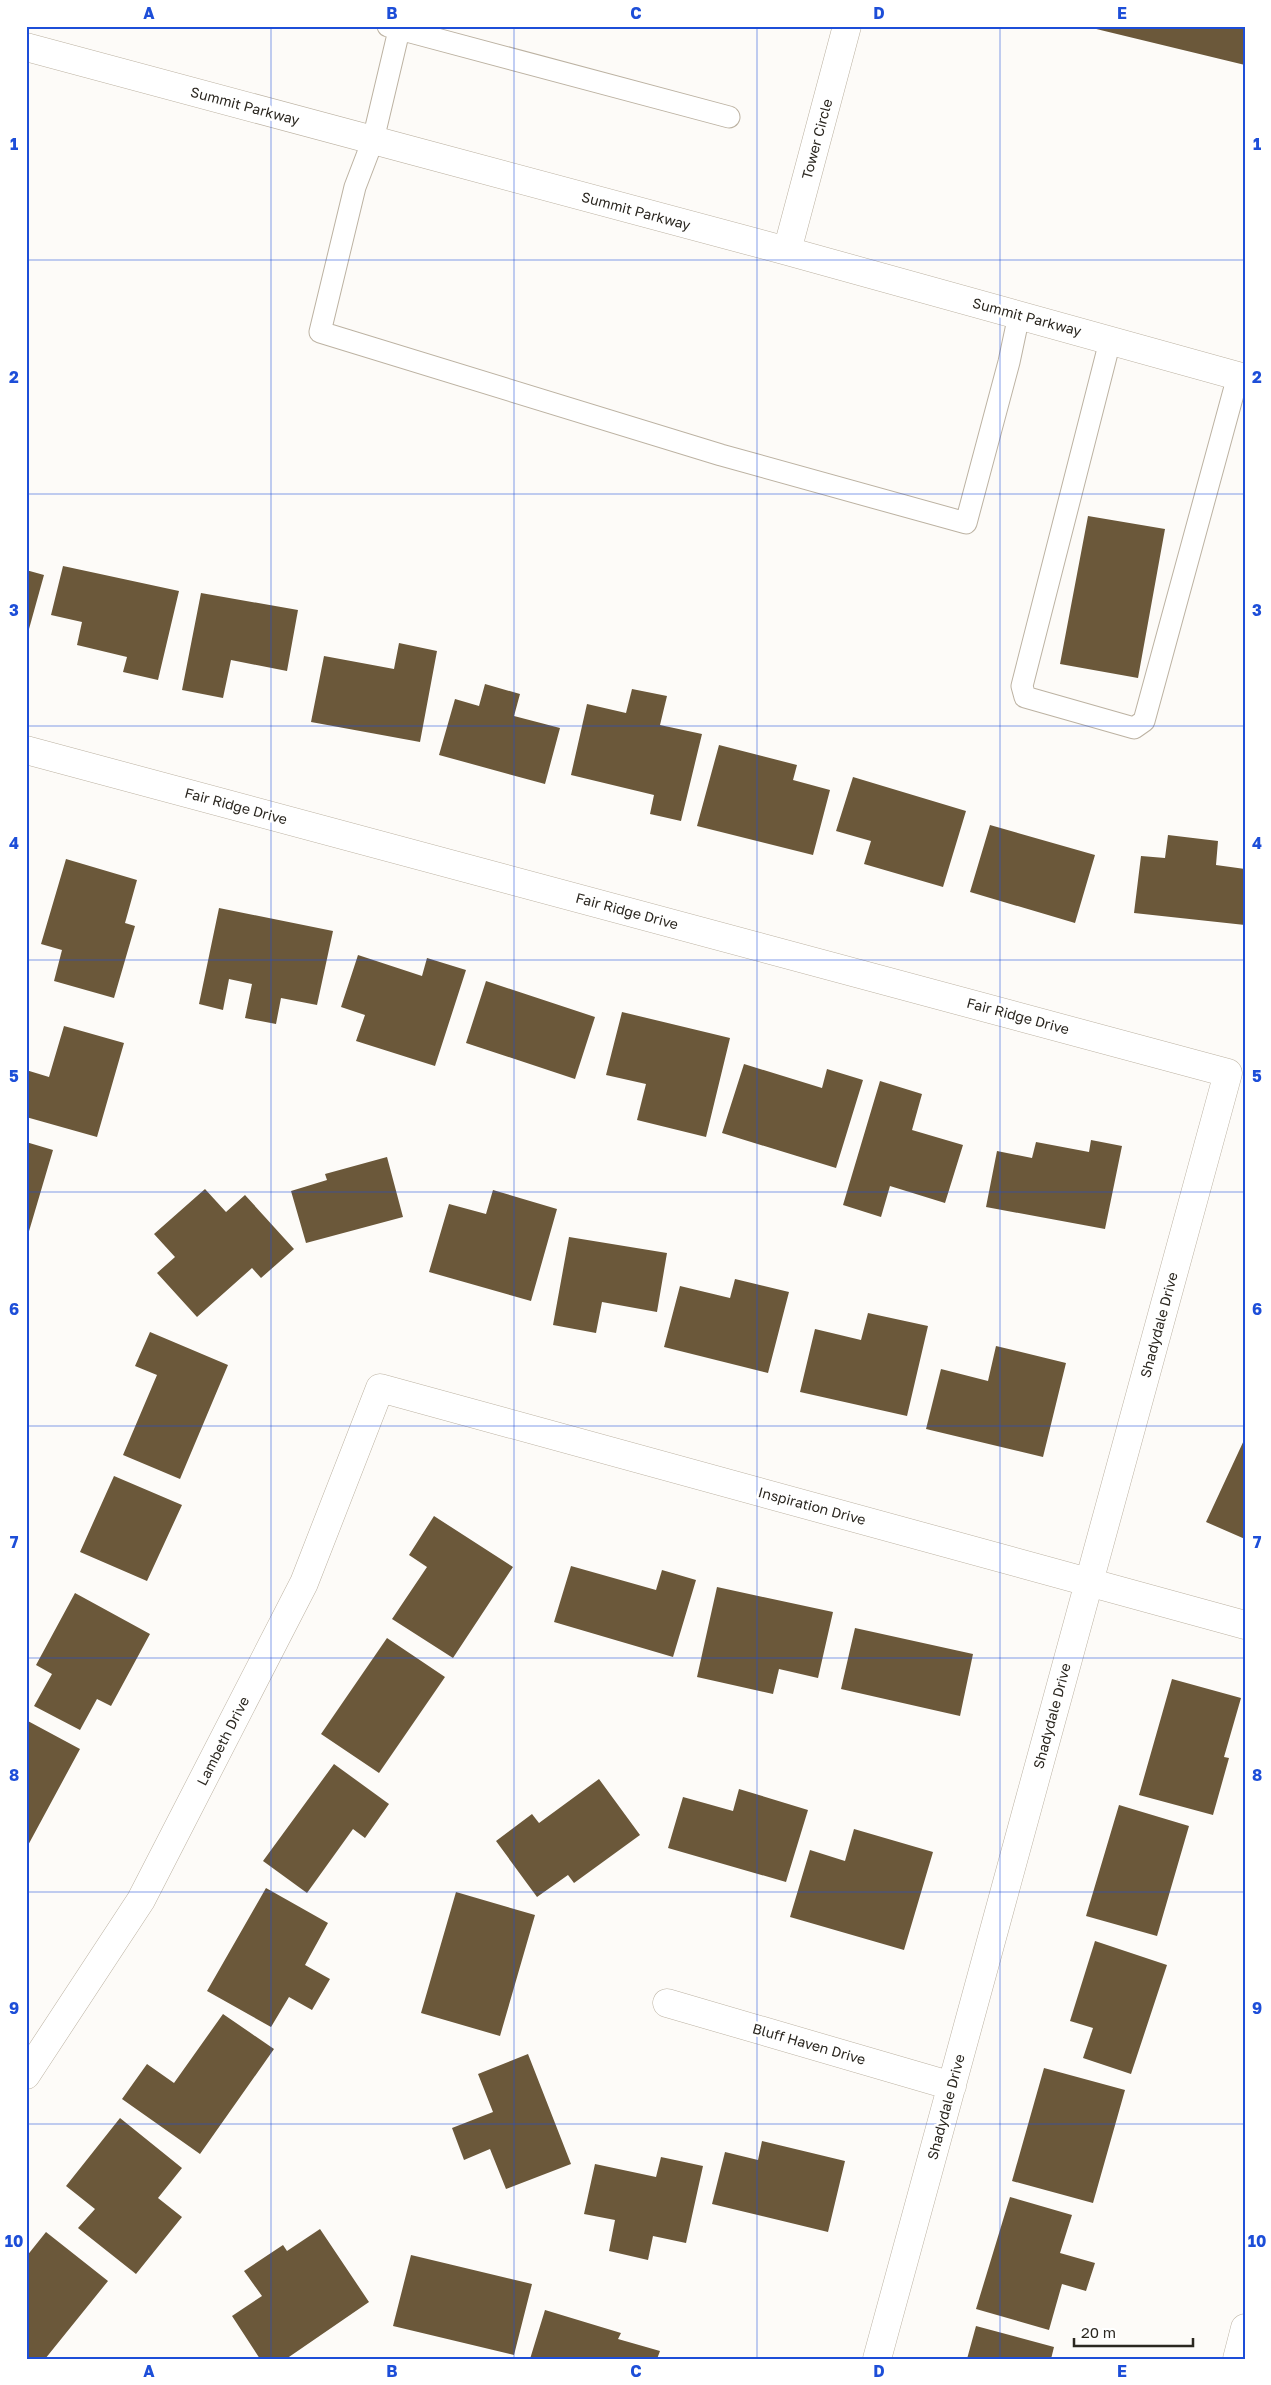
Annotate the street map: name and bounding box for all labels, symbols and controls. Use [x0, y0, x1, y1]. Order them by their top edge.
text: A [143, 3, 155, 23]
text: B [386, 3, 398, 23]
text: C [630, 3, 642, 23]
text: D [873, 3, 885, 23]
text: E [1117, 3, 1127, 23]
street label: Summit Parkway [189, 83, 302, 128]
street label: Tower Circle [798, 97, 835, 181]
text: 1 [10, 134, 18, 154]
text: 1 [1253, 134, 1261, 154]
street label: Summit Parkway [580, 188, 693, 233]
street label: Summit Parkway [971, 294, 1084, 339]
text: 2 [9, 367, 19, 387]
text: 2 [1252, 367, 1262, 387]
text: 3 [9, 600, 19, 620]
text: 3 [1252, 600, 1262, 620]
street label: Fair Ridge Drive [183, 784, 289, 827]
text: 4 [9, 833, 19, 853]
text: 4 [1252, 833, 1262, 853]
street label: Fair Ridge Drive [574, 889, 680, 932]
street label: Fair Ridge Drive [965, 994, 1071, 1037]
text: 5 [9, 1066, 19, 1086]
text: 5 [1252, 1066, 1262, 1086]
street label: Shadydale Drive [1136, 1270, 1181, 1380]
text: 6 [9, 1299, 19, 1319]
text: 6 [1252, 1299, 1262, 1319]
street label: Inspiration Drive [757, 1483, 868, 1528]
text: 7 [10, 1532, 19, 1552]
text: 7 [1253, 1532, 1262, 1552]
street label: Shadydale Drive [1029, 1661, 1074, 1771]
street label: Lambeth Drive [193, 1693, 252, 1788]
text: 8 [9, 1765, 19, 1785]
text: 8 [1252, 1765, 1262, 1785]
text: 9 [9, 1998, 19, 2018]
text: 9 [1252, 1998, 1262, 2018]
street label: Bluff Haven Drive [751, 2019, 868, 2068]
street label: Shadydale Drive [923, 2052, 968, 2162]
text: 10 [5, 2231, 23, 2251]
text: 10 [1248, 2231, 1266, 2251]
scale bar [1074, 2315, 1192, 2347]
text: 20 m [1081, 2323, 1116, 2341]
text: A [143, 2361, 155, 2381]
text: B [386, 2361, 398, 2381]
text: C [630, 2361, 642, 2381]
text: D [873, 2361, 885, 2381]
text: E [1117, 2361, 1127, 2381]

